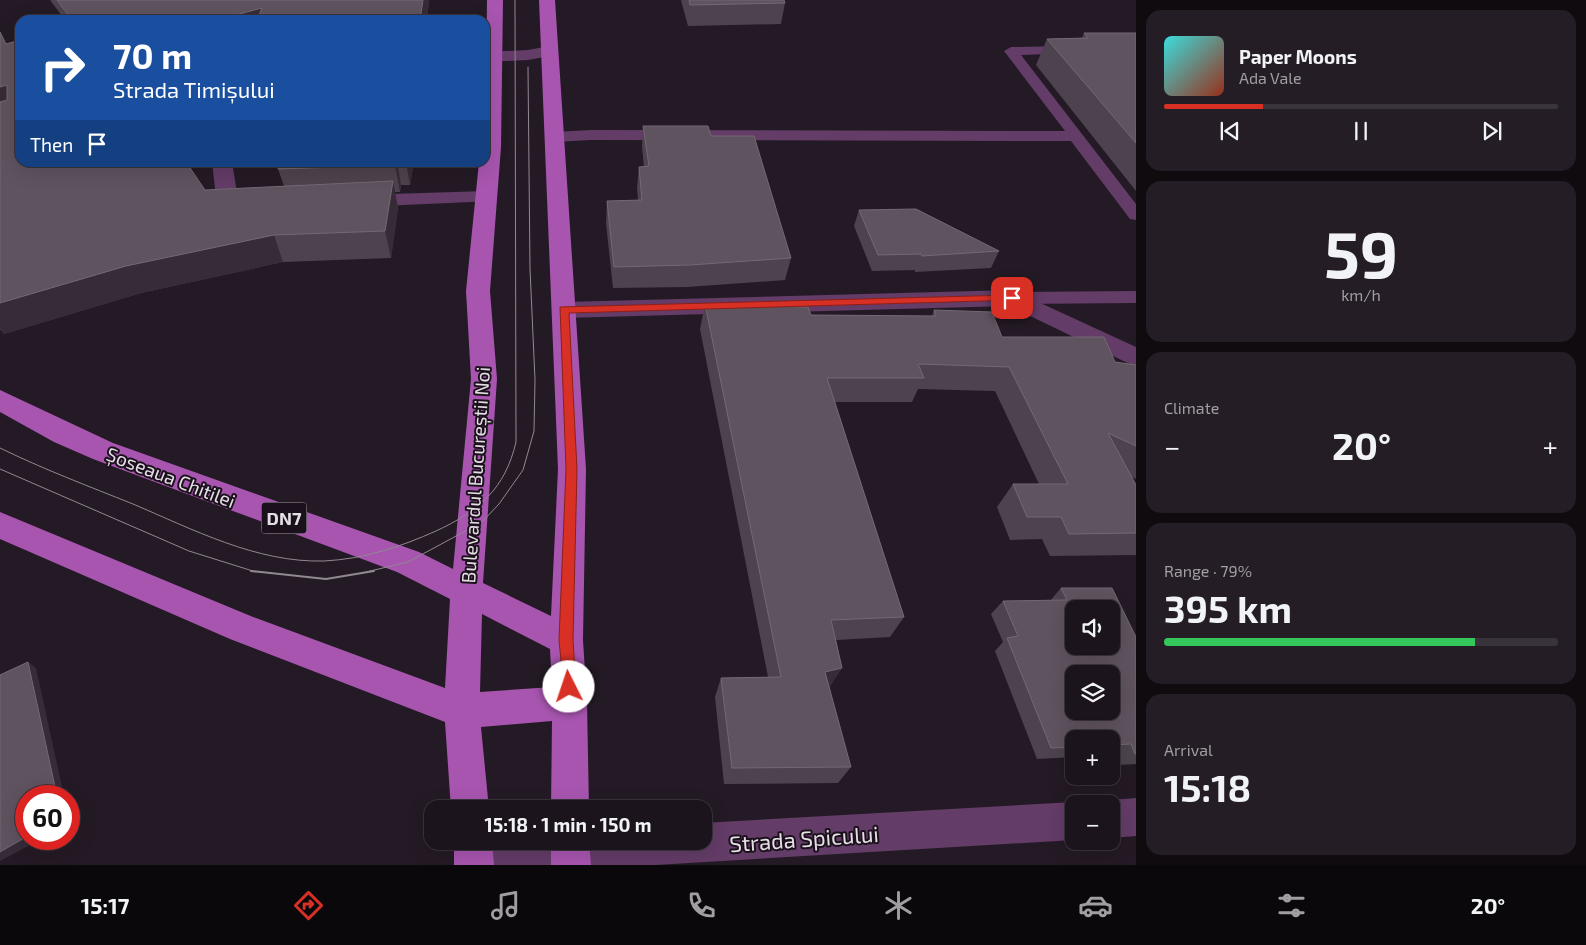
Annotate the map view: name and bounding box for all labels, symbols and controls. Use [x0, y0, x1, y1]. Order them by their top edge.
text: 70 m [113, 34, 192, 76]
icon: right [30, 35, 95, 100]
text: Paper Moons [1239, 45, 1357, 68]
text: Ada Vale [1239, 68, 1302, 87]
text: Strada Timișului [113, 76, 275, 102]
icon: previous [1216, 117, 1244, 145]
icon: pause [1347, 117, 1375, 145]
icon: next [1478, 117, 1506, 145]
icon: arrive [83, 130, 111, 158]
text: Then [30, 133, 73, 156]
text: 59 [1324, 213, 1398, 291]
pin [991, 277, 1033, 319]
icon: arrive [998, 284, 1026, 312]
text: km/h [1341, 285, 1381, 304]
street label: Bulevardul Bucureștii Noi [456, 366, 496, 584]
text: Climate [1164, 398, 1219, 417]
text: 20° [1332, 422, 1391, 468]
text: − [1164, 429, 1180, 463]
text: + [1543, 429, 1558, 463]
street label: Șoseaua Chitilei [103, 442, 239, 514]
road number: DN7 [262, 502, 306, 534]
text: Range · 79% [1164, 561, 1252, 580]
text: 395 km [1164, 585, 1292, 631]
map controls [1065, 600, 1120, 850]
button: sound [1065, 600, 1120, 655]
position arrow [542, 660, 594, 712]
button: layers [1065, 665, 1120, 720]
button: + [1065, 730, 1120, 785]
text: Arrival [1164, 740, 1213, 759]
text: 15:18 [1164, 764, 1251, 810]
speed limit sign: 60 [15, 785, 80, 850]
button: − [1065, 795, 1120, 850]
text: 15:18 · 1 min · 150 m [485, 813, 651, 836]
street label: Strada Spicului [729, 820, 879, 856]
icon: directions [291, 888, 326, 923]
icon: music [488, 888, 523, 923]
icon: phone [684, 888, 719, 923]
icon: climate [881, 888, 916, 923]
icon: car [1078, 888, 1113, 923]
icon: filters [1274, 888, 1309, 923]
text: 15:17 [81, 892, 129, 918]
text: 20° [1471, 892, 1505, 918]

